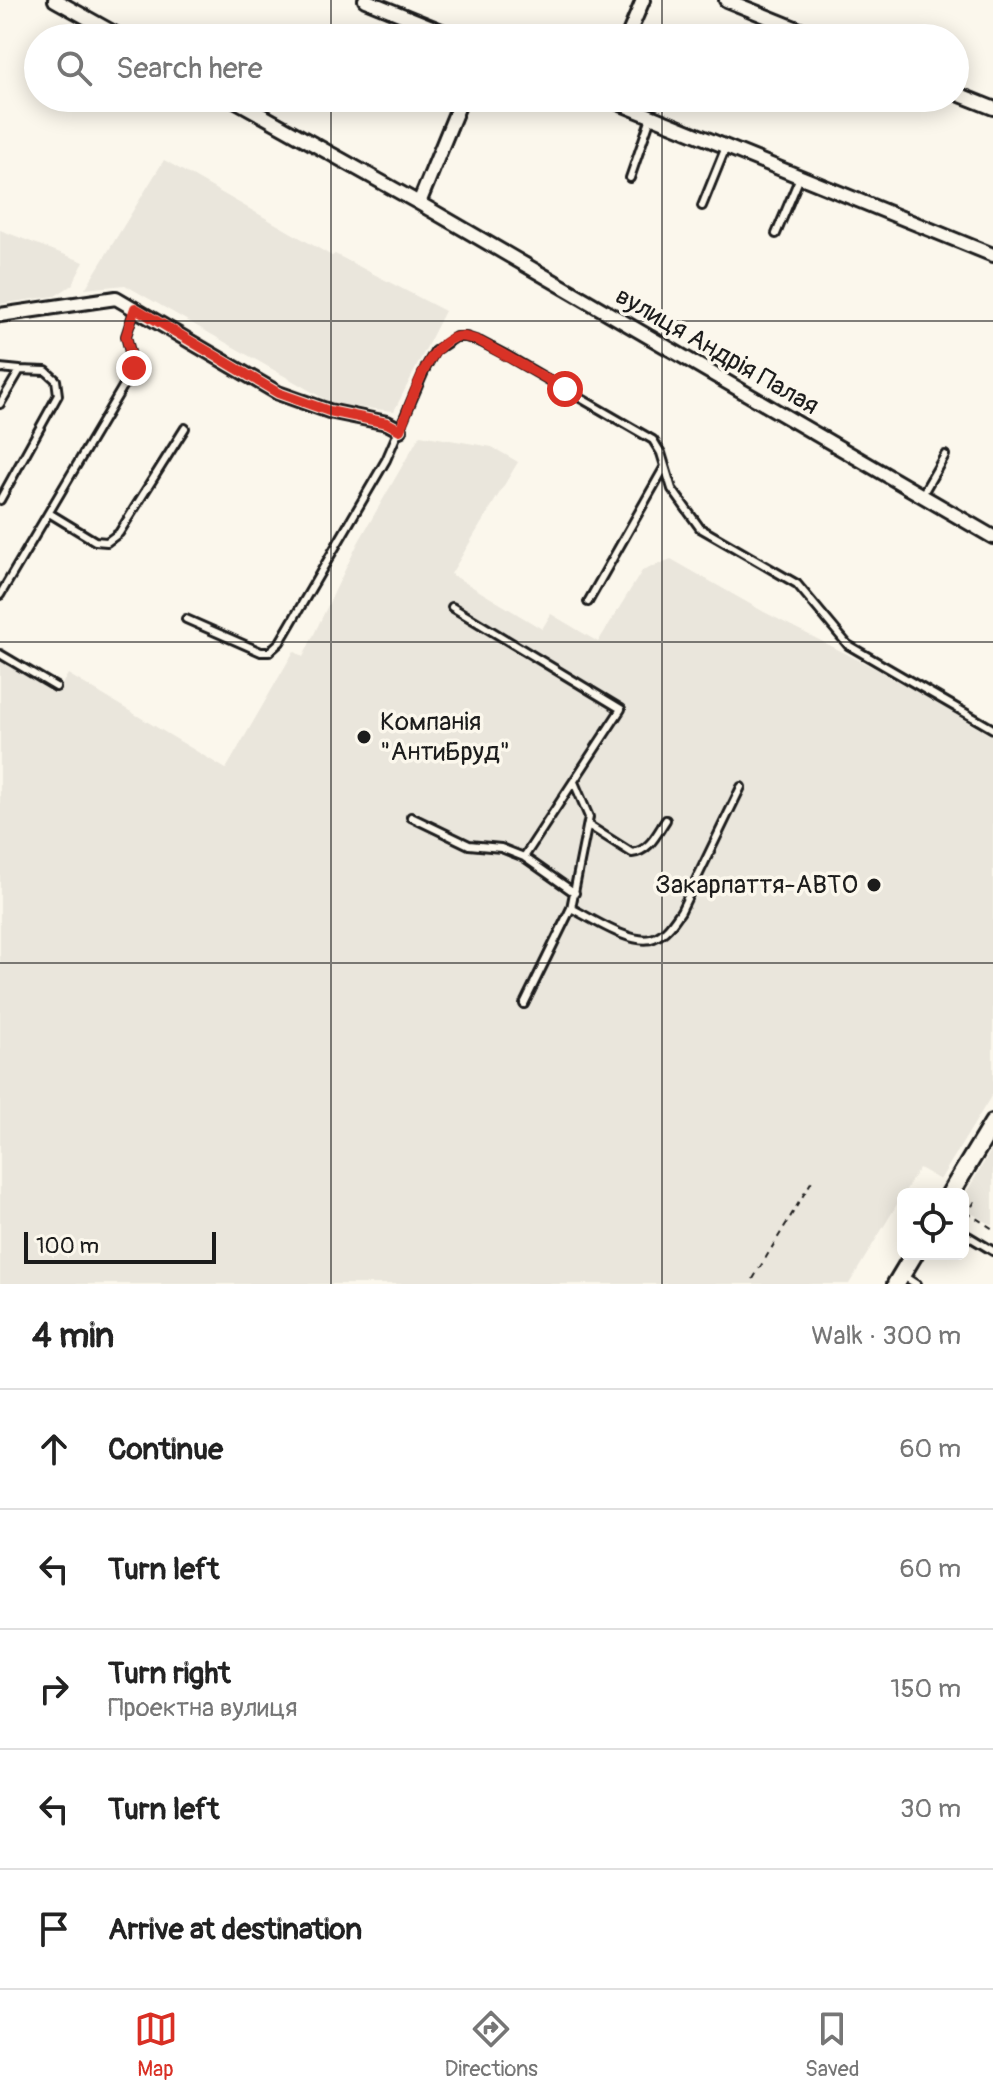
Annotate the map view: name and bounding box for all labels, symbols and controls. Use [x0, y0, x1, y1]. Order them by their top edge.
search box [24, 24, 969, 112]
icon: search [52, 46, 96, 90]
text: Search here [116, 50, 263, 87]
street label: вулиця Андрія Палая [610, 280, 824, 422]
route end [116, 350, 152, 386]
route start [547, 371, 583, 407]
place label: Компанія "АнтиБруд" [380, 706, 510, 768]
marker: Компанія "АнтиБруд" [355, 728, 373, 746]
place label: Закарпаття-АВТО [655, 869, 858, 901]
marker: Закарпаття-АВТО [865, 876, 883, 894]
map controls [897, 1188, 969, 1260]
button: locate [897, 1188, 969, 1260]
scale bar [24, 1228, 216, 1264]
text: 100 m [36, 1232, 99, 1260]
text: 4 min [32, 1315, 114, 1358]
text: Walk · 300 m [811, 1320, 961, 1352]
icon: ahead [32, 1427, 76, 1471]
text: Continue [108, 1431, 223, 1468]
text: 60 m [899, 1433, 961, 1465]
icon: left [32, 1547, 76, 1591]
text: Turn left [108, 1551, 219, 1588]
text: 60 m [899, 1553, 961, 1585]
text: Turn right [108, 1655, 231, 1692]
icon: right [32, 1667, 76, 1711]
text: 150 m [890, 1673, 961, 1705]
text: Проектна вулиця [108, 1692, 297, 1724]
icon: left [32, 1787, 76, 1831]
text: Turn left [108, 1791, 219, 1828]
text: 30 m [900, 1793, 961, 1825]
icon: arrive [32, 1907, 76, 1951]
text: Arrive at destination [108, 1911, 362, 1948]
tab: Map [134, 2007, 178, 2083]
tab: Directions [445, 2007, 538, 2083]
tab: Saved [805, 2007, 859, 2083]

